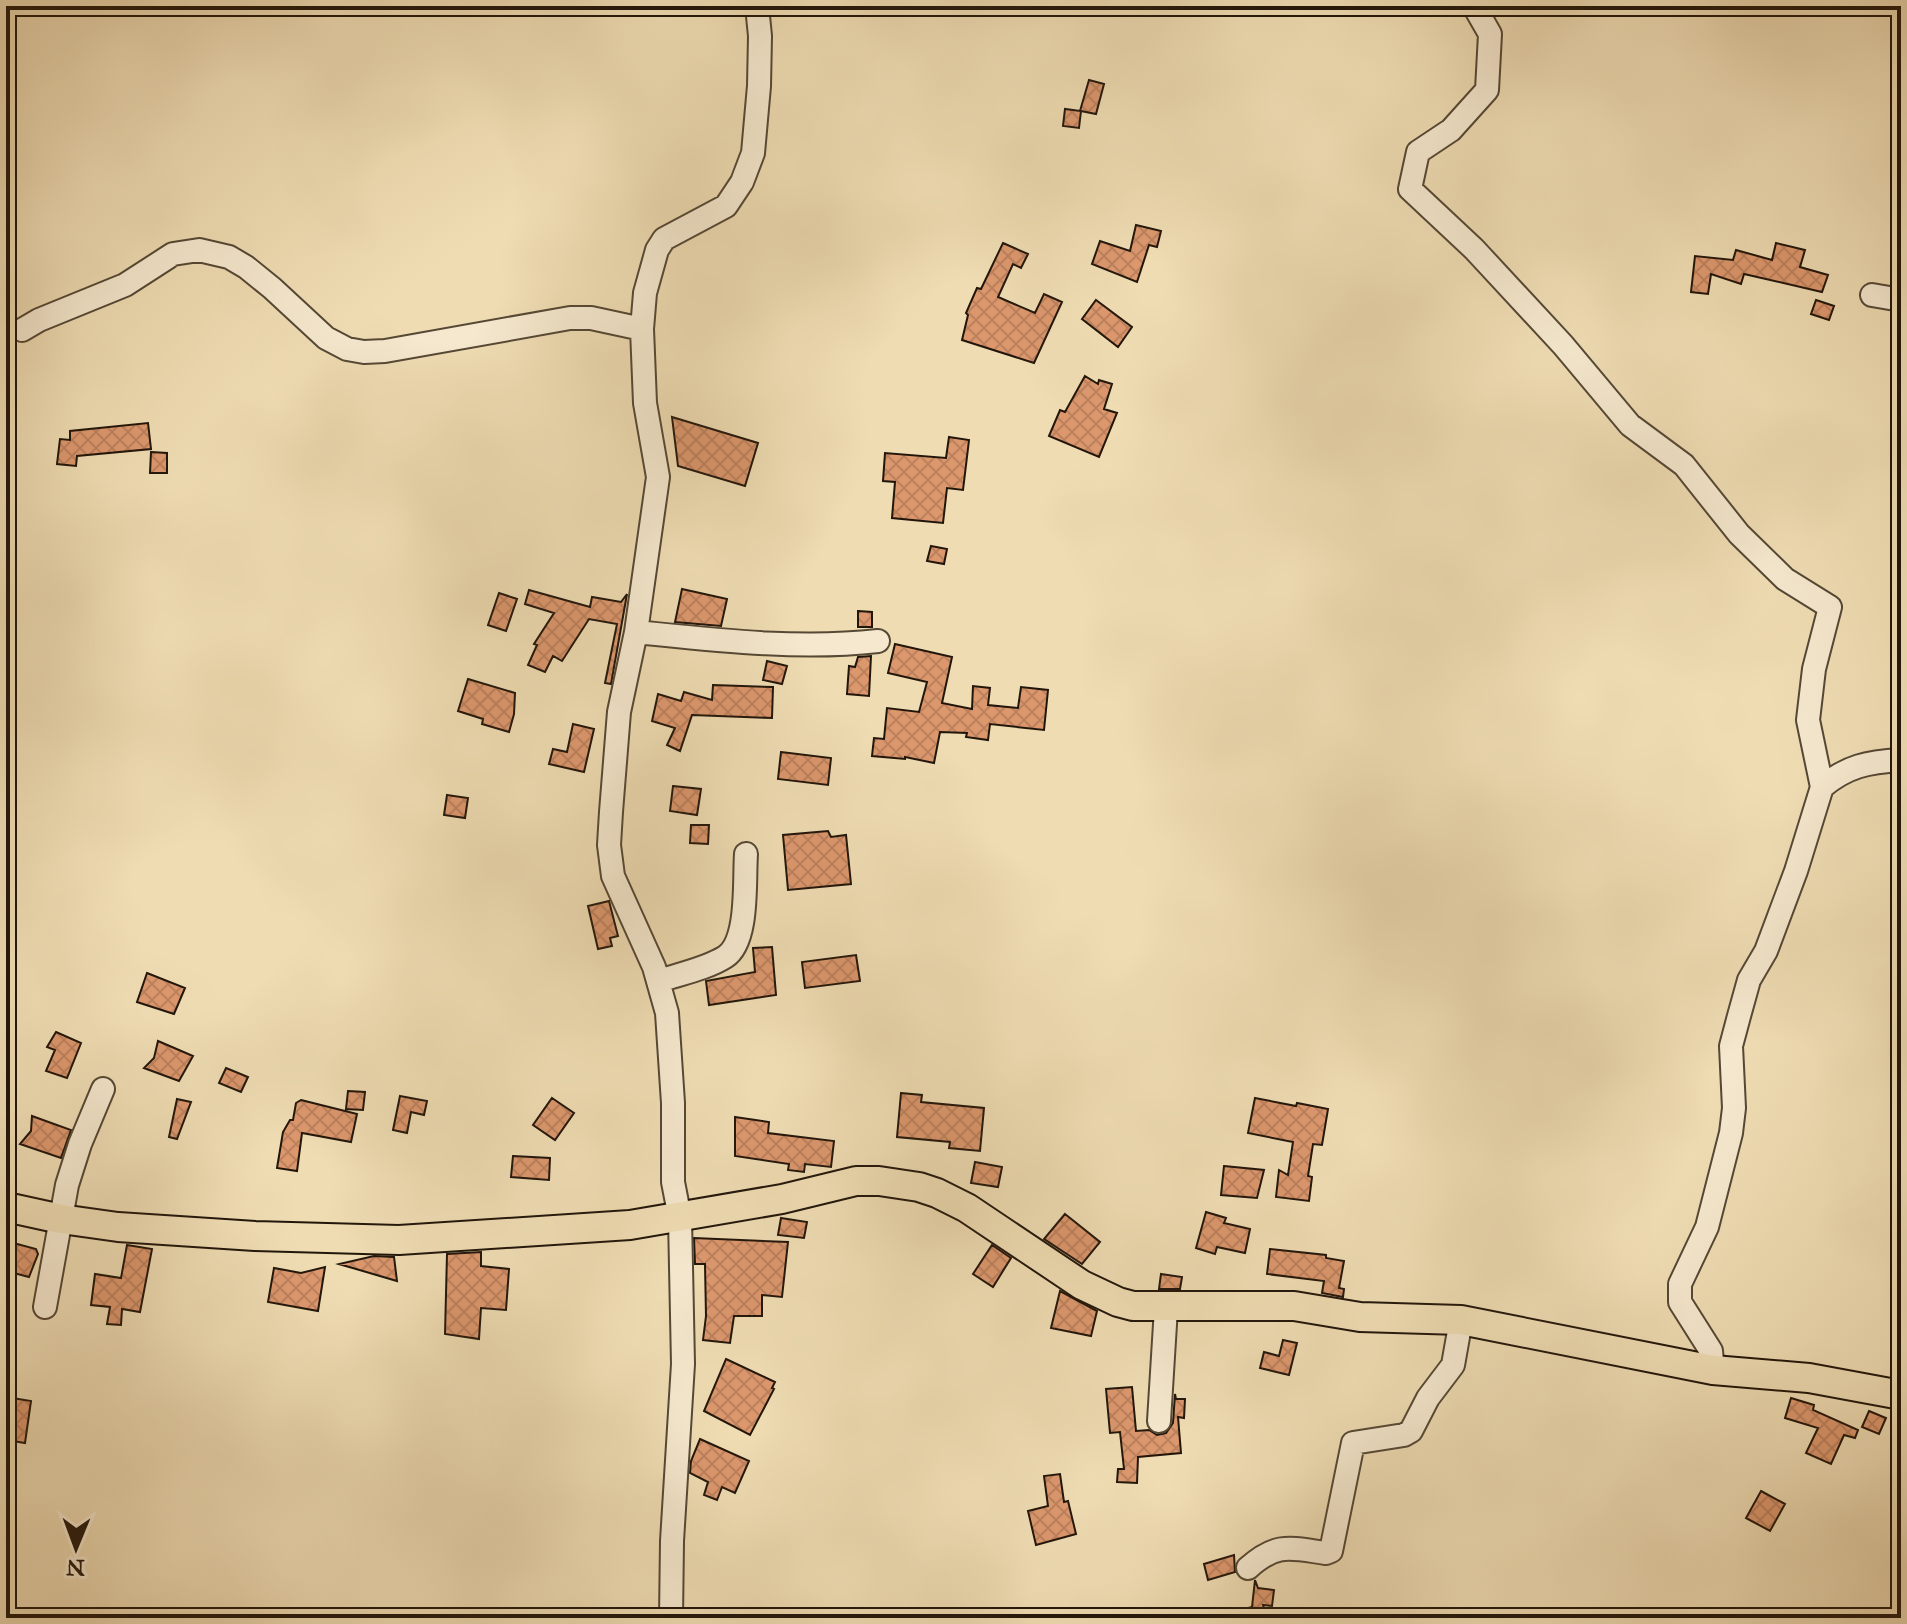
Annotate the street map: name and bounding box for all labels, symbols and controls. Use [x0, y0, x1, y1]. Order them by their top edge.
north arrow [36, 1508, 116, 1588]
text: N [66, 1554, 85, 1581]

